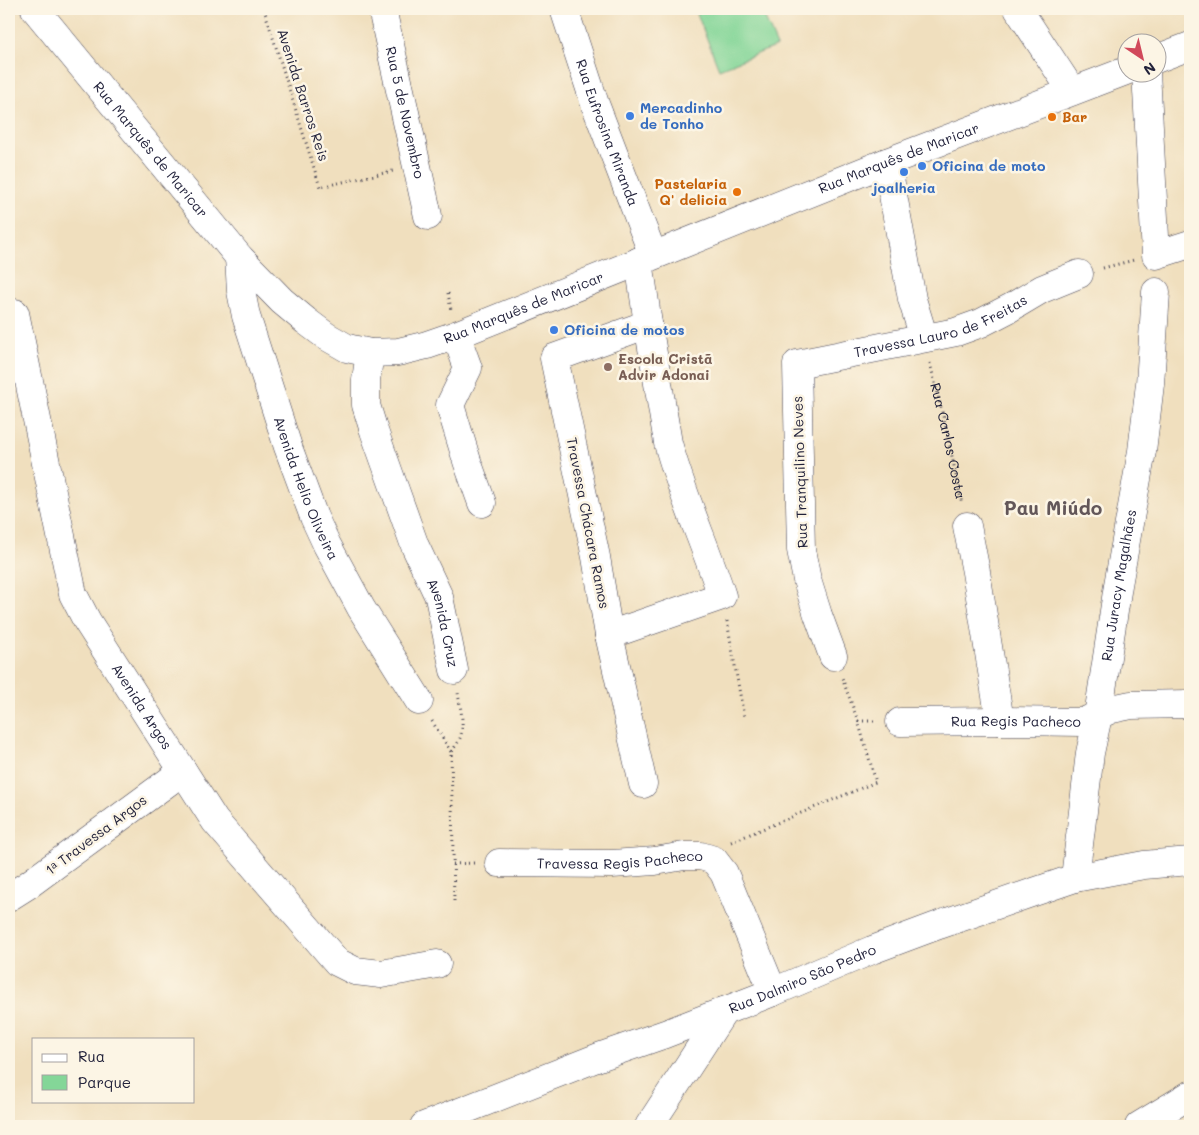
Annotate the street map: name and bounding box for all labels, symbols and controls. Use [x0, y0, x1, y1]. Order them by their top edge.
street label: Avenida Barros Reis [273, 26, 334, 164]
north arrow [1116, 32, 1166, 82]
street label: Rua 5 de Novembro [382, 45, 429, 180]
street label: Rua Eufrosina Miranda [572, 57, 643, 209]
text: N [1140, 58, 1160, 80]
street label: Rua Marquês de Maricar [89, 77, 213, 221]
place label: Mercadinho de Tonho [640, 98, 723, 133]
place label: Bar [1062, 107, 1087, 126]
marker: Mercadinho de Tonho [624, 110, 636, 122]
marker: Bar [1046, 111, 1058, 123]
street label: Rua Marquês de Maricar [815, 118, 982, 198]
place label: Oficina de moto [932, 156, 1046, 175]
marker: Oficina de moto [916, 160, 928, 172]
marker: joalheria [898, 166, 910, 178]
place label: Pastelaria Q' delicia [654, 174, 727, 209]
place label: joalheria [870, 178, 936, 197]
marker: Pastelaria Q' delicia [731, 186, 743, 198]
street label: Rua Marquês de Maricar [441, 267, 606, 348]
street label: Travessa Lauro de Freitas [852, 290, 1030, 361]
place label: Oficina de motos [564, 320, 685, 339]
marker: Oficina de motos [548, 324, 560, 336]
place label: Escola Cristã Advir Adonai [618, 349, 713, 384]
marker: Escola Cristã Advir Adonai [602, 361, 614, 373]
street label: Rua Carlos Costa [926, 381, 971, 501]
street label: Rua Tranquilino Neves [787, 396, 812, 548]
street label: Avenida Helio Oliveira [270, 414, 343, 563]
street label: Travessa Chácara Ramos [563, 436, 614, 610]
district label: Pau Miúdo [1004, 495, 1102, 520]
street label: Rua Juracy Magalhães [1096, 508, 1140, 662]
street label: Avenida Cruz [423, 575, 463, 669]
street label: Avenida Argos [108, 660, 177, 753]
street label: Rua Regis Pacheco [951, 711, 1081, 731]
street label: 1ᵃ Travessa Argos [41, 790, 150, 879]
street label: Travessa Regis Pacheco [537, 846, 703, 873]
street label: Rua Dalmiro São Pedro [726, 939, 879, 1017]
legend [32, 1038, 195, 1102]
text: Rua [78, 1046, 105, 1066]
text: Parque [78, 1072, 131, 1092]

